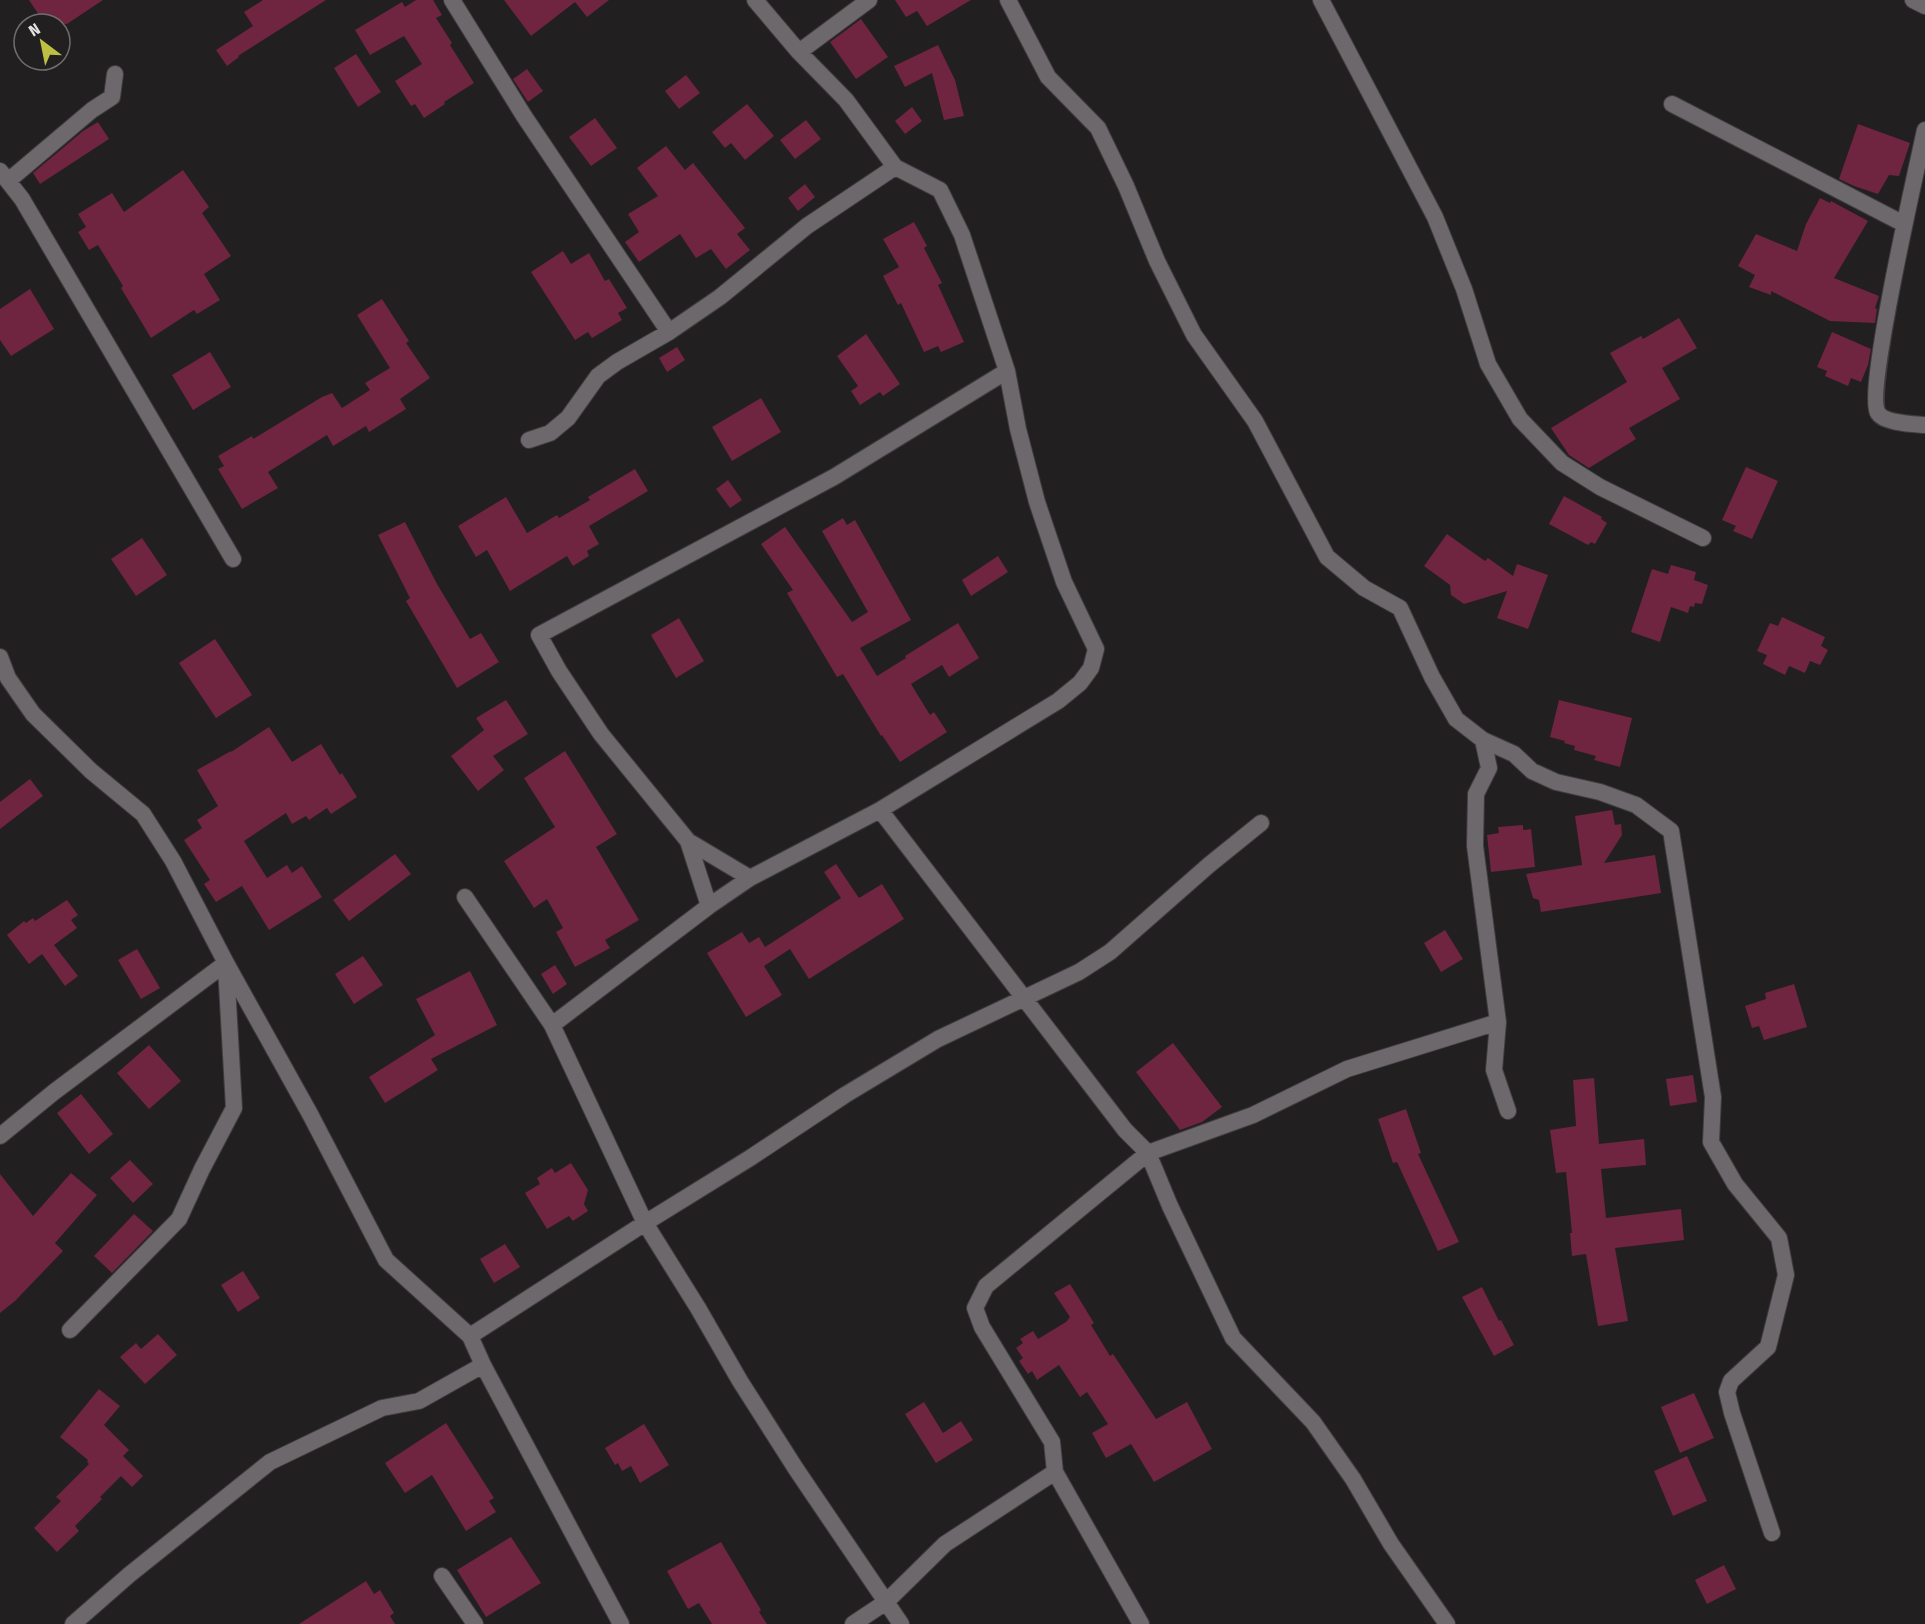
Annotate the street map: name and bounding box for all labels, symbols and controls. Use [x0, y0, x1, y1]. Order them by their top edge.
north arrow [12, 12, 72, 72]
text: N [25, 19, 43, 40]

